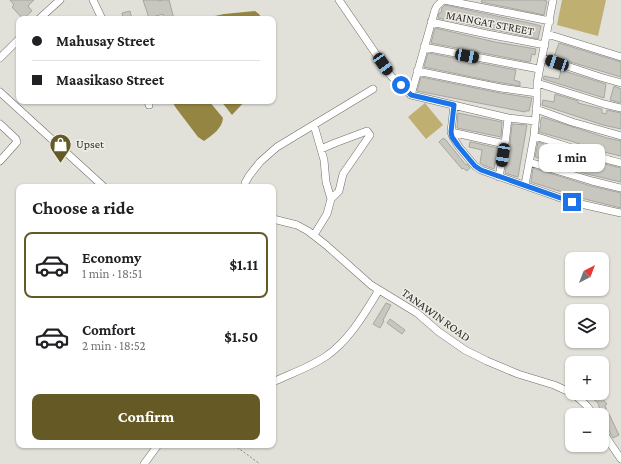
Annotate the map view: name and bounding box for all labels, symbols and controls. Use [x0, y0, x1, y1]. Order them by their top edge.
street label: MAINGAT STREET [445, 8, 536, 38]
text: Mahusay Street [56, 33, 155, 49]
car [454, 48, 480, 64]
car [371, 51, 395, 77]
car [544, 53, 570, 73]
text: Maasikaso Street [56, 72, 164, 88]
route start [392, 76, 410, 94]
shop icon: Upset [48, 131, 74, 164]
place label: Upset [76, 137, 105, 151]
car [495, 142, 511, 168]
callout: 1 min [539, 144, 605, 172]
text: 1 min [557, 150, 587, 165]
route end [563, 193, 581, 211]
text: Choose a ride [32, 198, 134, 218]
icon: car [34, 247, 70, 283]
text: Economy [82, 250, 141, 266]
north arrow [565, 252, 609, 296]
map controls [565, 252, 609, 452]
text: $1.11 [229, 257, 258, 273]
text: 1 min · 18:51 [82, 266, 142, 281]
street label: TANAWIN ROAD [399, 285, 473, 345]
button: layers [565, 304, 609, 348]
icon: car [34, 319, 70, 355]
text: Comfort [82, 322, 136, 338]
text: $1.50 [224, 329, 258, 345]
text: 2 min · 18:52 [82, 338, 146, 353]
button: + [565, 356, 609, 400]
button: Confirm [32, 394, 260, 440]
button: − [565, 408, 609, 452]

